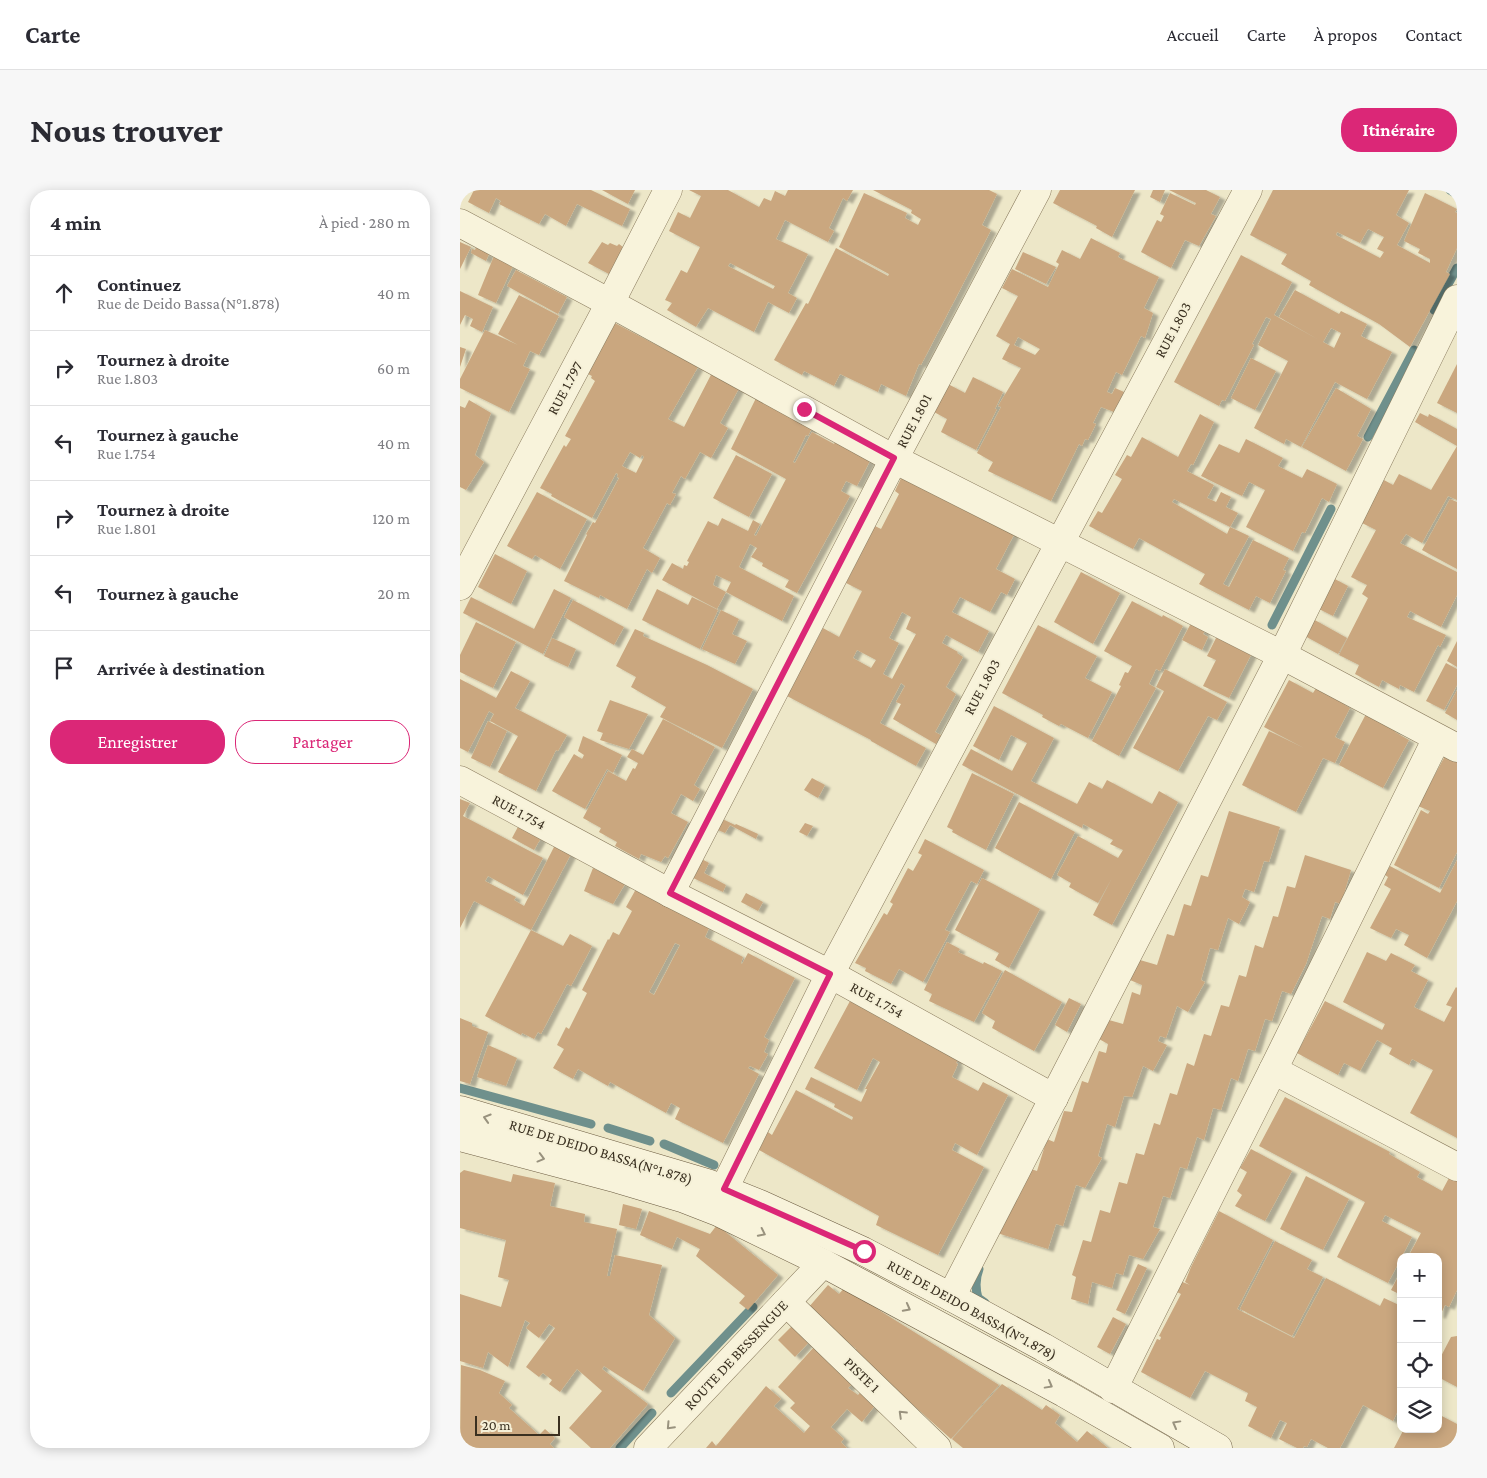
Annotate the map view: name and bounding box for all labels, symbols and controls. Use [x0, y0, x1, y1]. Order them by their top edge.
text: Carte [25, 21, 80, 48]
text: Accueil [1167, 25, 1219, 45]
text: Carte [1247, 25, 1286, 45]
text: À propos [1314, 25, 1377, 45]
text: Contact [1405, 25, 1462, 45]
button: Itinéraire [1341, 108, 1457, 152]
text: Nous trouver [30, 111, 223, 150]
text: 4 min [50, 211, 101, 235]
text: À pied · 280 m [319, 214, 410, 231]
text: Continuez [97, 274, 181, 295]
icon: ahead [50, 279, 78, 307]
text: 40 m [377, 285, 410, 302]
text: Rue de Deido Bassa(N°1.878) [97, 295, 280, 312]
street label: RUE 1.803 [1152, 299, 1194, 361]
text: Tournez à droite [97, 349, 229, 370]
icon: right [50, 354, 78, 382]
street label: RUE 1.797 [544, 359, 586, 417]
text: 60 m [377, 360, 410, 377]
text: Rue 1.803 [97, 370, 158, 387]
street label: RUE 1.801 [893, 391, 935, 451]
route end [793, 398, 816, 421]
text: Tournez à gauche [97, 424, 239, 445]
icon: left [50, 429, 78, 457]
text: 40 m [377, 435, 410, 452]
text: Rue 1.754 [97, 445, 156, 462]
text: Tournez à droite [97, 499, 229, 520]
icon: right [50, 504, 78, 532]
text: 120 m [372, 510, 410, 527]
text: Rue 1.801 [97, 520, 156, 537]
icon: left [50, 579, 78, 607]
text: Tournez à gauche [97, 583, 239, 604]
text: 20 m [377, 585, 410, 602]
icon: arrive [50, 654, 78, 682]
street label: RUE 1.803 [961, 656, 1003, 718]
text: Arrivée à destination [97, 658, 265, 679]
button: Enregistrer [50, 720, 225, 764]
button: Partager [235, 720, 410, 764]
street label: RUE 1.754 [490, 791, 548, 833]
street label: RUE 1.754 [848, 979, 906, 1021]
one-way arrow [483, 1113, 491, 1123]
street label: RUE DE DEIDO BASSA(N°1.878) [507, 1116, 695, 1189]
one-way arrow [537, 1152, 545, 1163]
one-way arrow [757, 1227, 766, 1237]
route start [853, 1240, 876, 1263]
map controls [1397, 1253, 1442, 1433]
button: + [1397, 1253, 1442, 1298]
street label: RUE DE DEIDO BASSA(N°1.878) [884, 1257, 1059, 1364]
street label: ROUTE DE BESSENGUE [681, 1297, 791, 1413]
button: − [1397, 1298, 1442, 1343]
one-way arrow [901, 1302, 910, 1312]
button: locate [1397, 1343, 1442, 1388]
street label: PISTE 1 [841, 1354, 883, 1396]
one-way arrow [1044, 1379, 1053, 1389]
button: layers [1397, 1388, 1442, 1433]
one-way arrow [899, 1411, 908, 1420]
scale bar [475, 1413, 560, 1436]
text: 20 m [482, 1417, 510, 1433]
one-way arrow [667, 1420, 676, 1429]
one-way arrow [1172, 1420, 1181, 1430]

